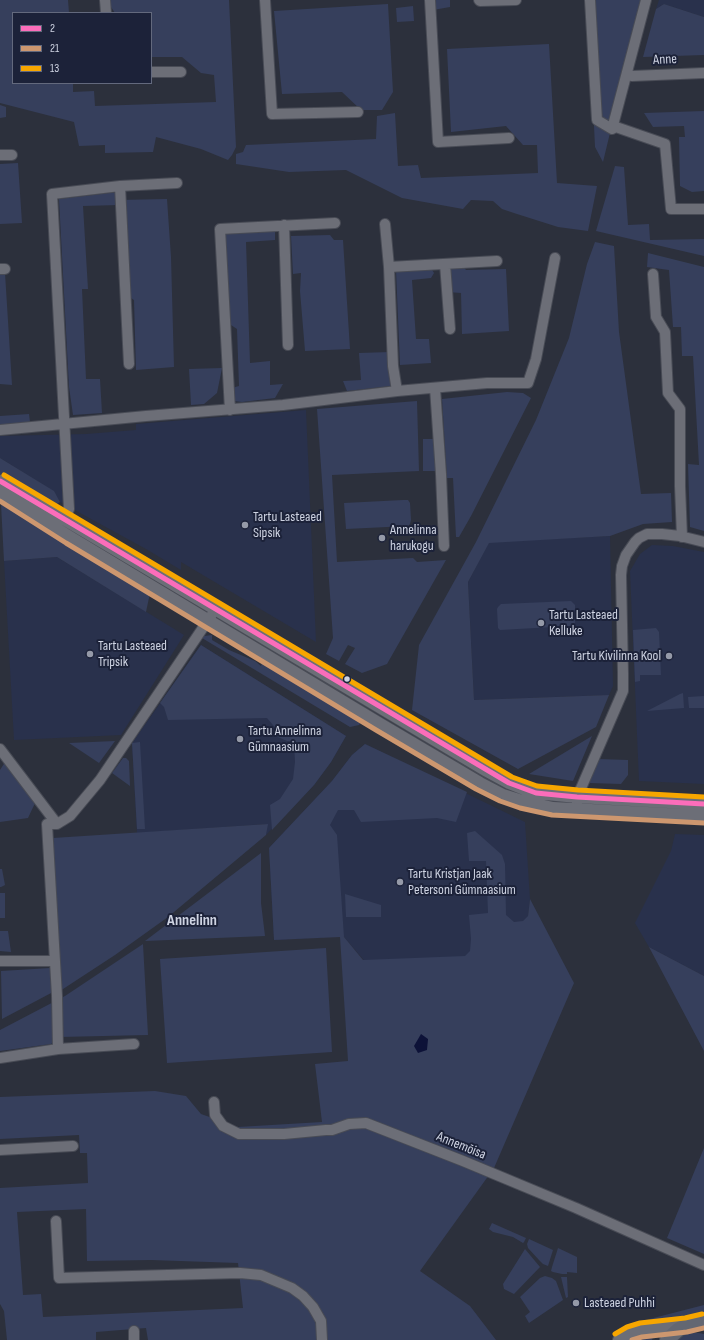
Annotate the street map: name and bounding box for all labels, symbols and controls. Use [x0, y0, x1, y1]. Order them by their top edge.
legend [12, 12, 152, 84]
text: 2 [50, 21, 55, 36]
text: 21 [50, 41, 59, 56]
street label: Anne [653, 51, 677, 69]
text: 13 [50, 61, 59, 76]
place label: Tartu Lasteaed Sipsik [253, 509, 322, 542]
marker: Tartu Lasteaed Sipsik [240, 520, 250, 530]
place label: Annelinna harukogu [390, 522, 437, 554]
marker: Annelinna harukogu [377, 533, 387, 543]
place label: Tartu Lasteaed Kelluke [549, 607, 618, 640]
marker: Tartu Lasteaed Kelluke [536, 618, 546, 628]
place label: Tartu Lasteaed Tripsik [98, 638, 167, 670]
place label: Tartu Kivilinna Kool [572, 648, 661, 664]
marker: Tartu Lasteaed Tripsik [85, 649, 95, 659]
marker: Tartu Kivilinna Kool [664, 651, 674, 661]
unlabelled marker [342, 674, 352, 684]
place label: Tartu Annelinna Gümnaasium [248, 723, 321, 756]
marker: Tartu Annelinna Gümnaasium [235, 734, 245, 744]
place label: Tartu Kristjan Jaak Petersoni Gümnaasium [408, 866, 516, 898]
marker: Tartu Kristjan Jaak Petersoni Gümnaasium [395, 877, 405, 887]
district label: Annelinn [167, 911, 217, 931]
street label: Annemõisa [434, 1129, 488, 1163]
place label: Lasteaed Puhhi [584, 1295, 655, 1311]
marker: Lasteaed Puhhi [571, 1298, 581, 1308]

